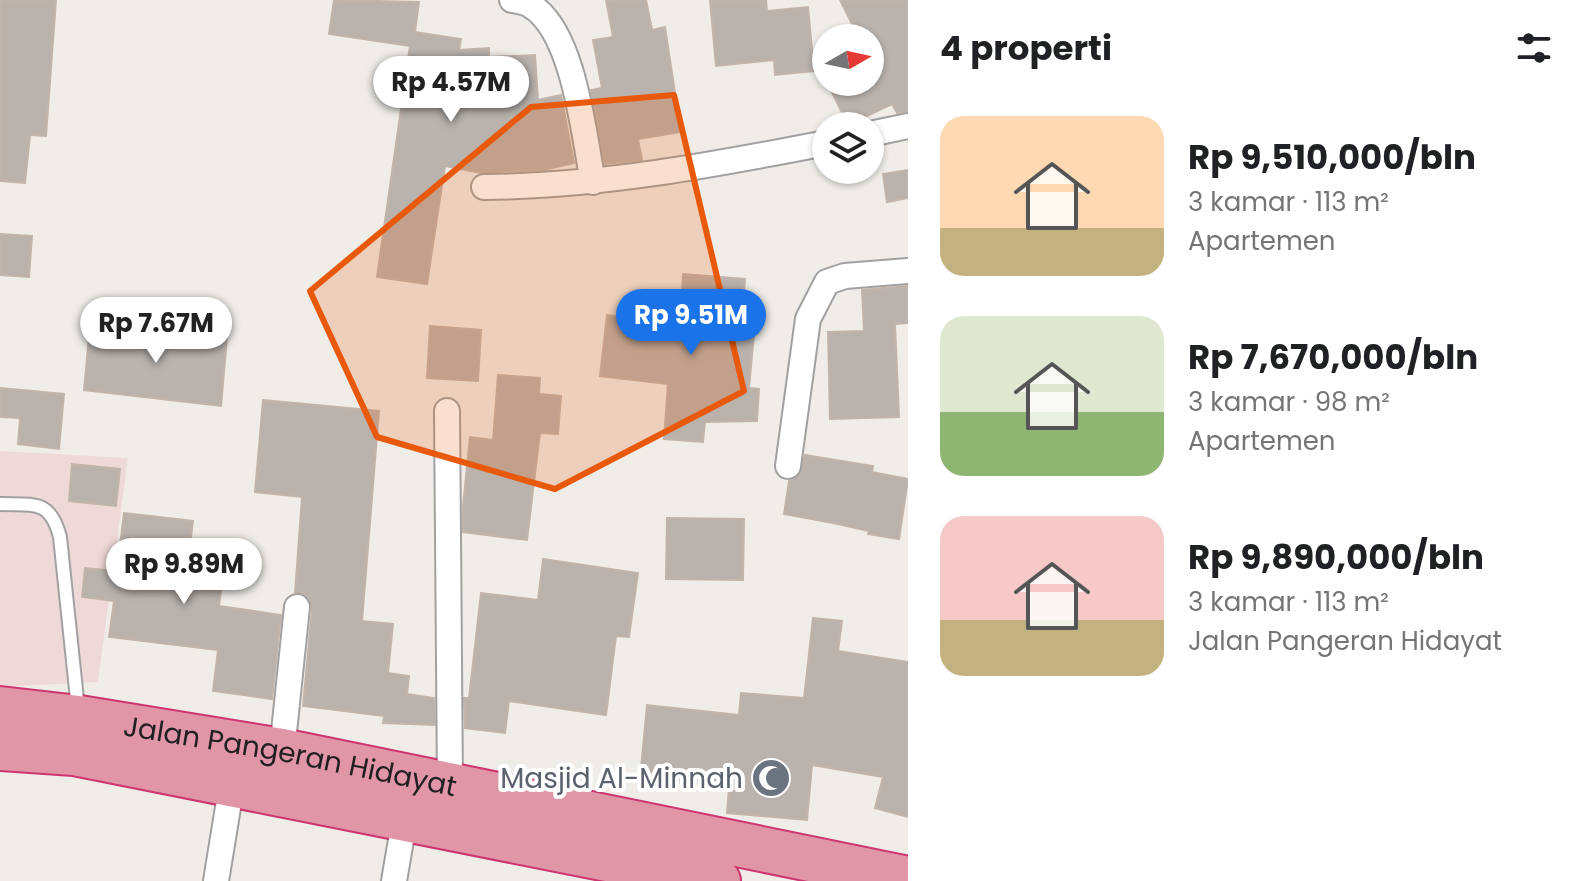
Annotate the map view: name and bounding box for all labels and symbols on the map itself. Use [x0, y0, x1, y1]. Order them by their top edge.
north arrow [812, 24, 884, 96]
pin: Rp 4.57M [368, 56, 534, 124]
pin: Rp 9.51M [608, 289, 774, 357]
pin: Rp 7.67M [73, 297, 239, 365]
pin: Rp 9.89M [101, 538, 267, 606]
street label: Jalan Pangeran Hidayat [121, 707, 460, 806]
mosque icon: Masjid Al-Minnah [750, 757, 792, 799]
place label: Masjid Al-Minnah [500, 759, 743, 798]

